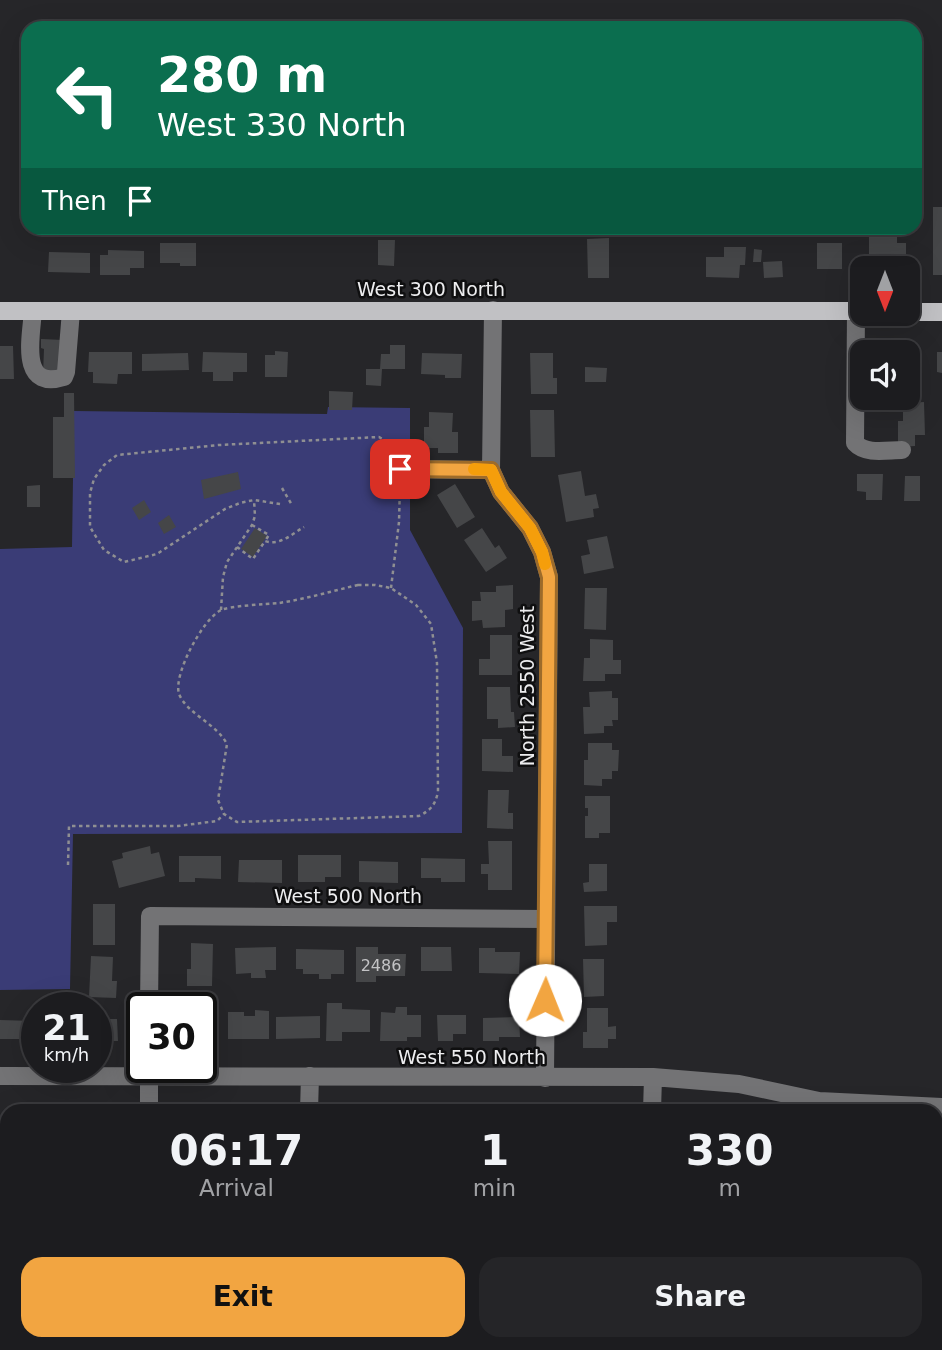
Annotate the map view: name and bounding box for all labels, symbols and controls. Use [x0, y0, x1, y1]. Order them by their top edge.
text: 280 m [157, 47, 327, 104]
icon: left [42, 49, 133, 140]
text: West 330 North [157, 106, 407, 144]
icon: arrive [121, 182, 159, 220]
text: Then [42, 186, 107, 216]
north arrow [850, 256, 920, 326]
map controls [850, 256, 920, 410]
street label: West 300 North [357, 278, 505, 300]
button: sound [850, 340, 920, 410]
pin [370, 439, 430, 499]
icon: arrive [381, 450, 419, 488]
street label: North 2550 West [516, 606, 538, 766]
street label: West 500 North [274, 885, 422, 907]
house number: 2486 [361, 956, 401, 975]
position arrow [508, 963, 582, 1037]
speed limit sign: 30 [126, 992, 217, 1083]
text: 21 [42, 1008, 91, 1048]
text: km/h [44, 1044, 89, 1065]
street label: West 550 North [398, 1046, 546, 1068]
text: 06:17 [170, 1126, 303, 1175]
text: 1 [480, 1126, 509, 1175]
text: 330 [686, 1126, 773, 1175]
text: Arrival [199, 1175, 274, 1201]
text: min [473, 1175, 516, 1201]
text: m [718, 1175, 741, 1201]
button: Exit [21, 1257, 465, 1337]
button: Share [479, 1257, 922, 1337]

